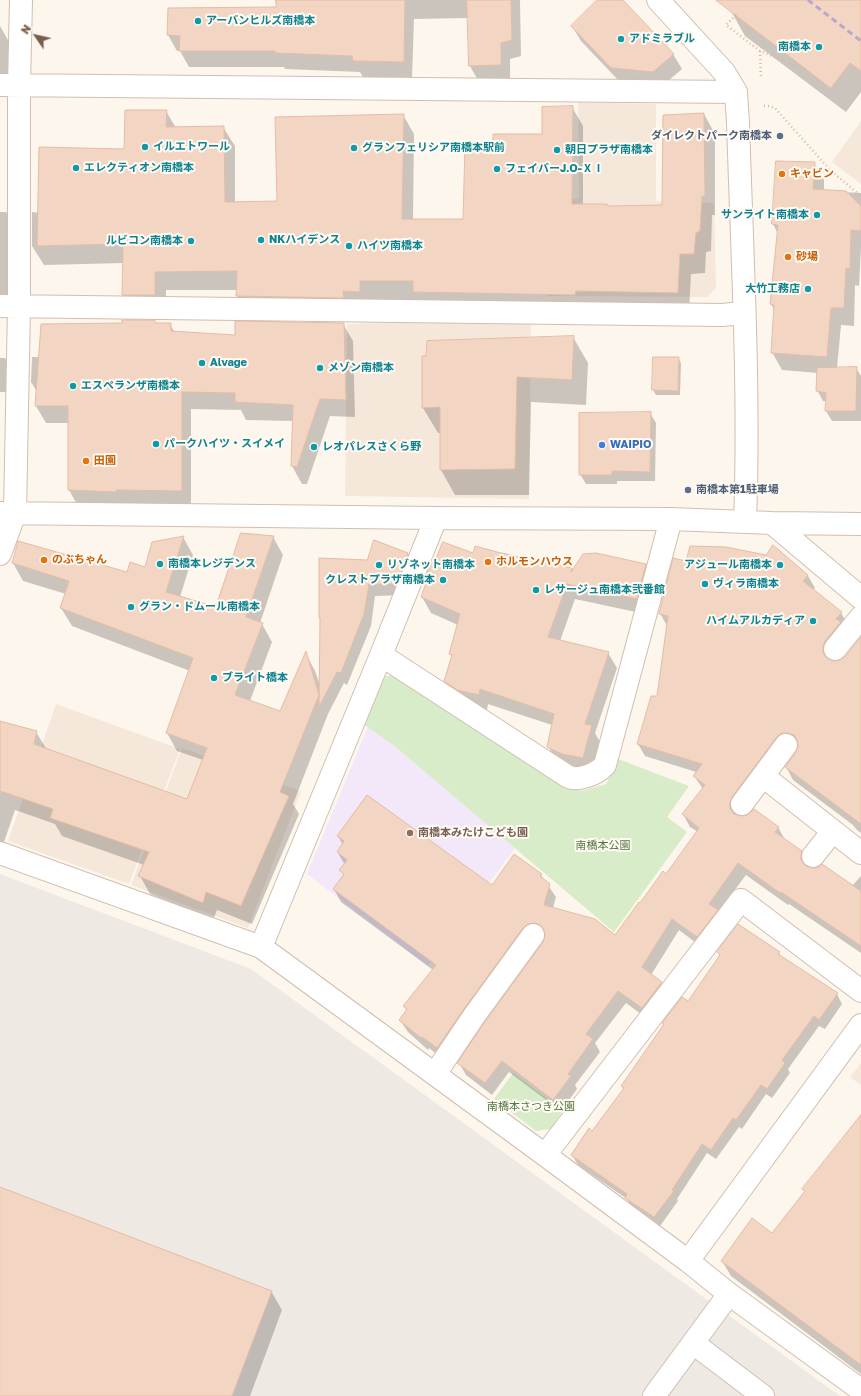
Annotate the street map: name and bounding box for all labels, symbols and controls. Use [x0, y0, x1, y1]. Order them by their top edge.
place label: アーバンヒルズ南橋本 [206, 14, 315, 28]
north arrow [16, 16, 56, 56]
marker: アーバンヒルズ南橋本 [193, 16, 203, 26]
text: N [18, 22, 33, 36]
place label: アドミラブル [629, 32, 695, 46]
marker: アドミラブル [616, 34, 626, 44]
place label: 南橋本 [778, 40, 811, 54]
marker: 南橋本 [814, 42, 824, 52]
place label: ダイレクトパーク南橋本 [651, 129, 772, 143]
marker: ダイレクトパーク南橋本 [775, 131, 785, 141]
place label: イルエトワール [153, 140, 230, 154]
place label: グランフェリシア南橋本駅前 [362, 141, 505, 155]
marker: イルエトワール [140, 142, 150, 152]
marker: グランフェリシア南橋本駅前 [349, 143, 359, 153]
place label: 朝日プラザ南橋本 [565, 143, 653, 157]
marker: 朝日プラザ南橋本 [552, 145, 562, 155]
place label: エレクティオン南橋本 [84, 161, 194, 175]
place label: フェイバーJ.O-ⅩⅠ [505, 162, 604, 176]
marker: エレクティオン南橋本 [71, 163, 81, 173]
marker: フェイバーJ.O-ⅩⅠ [492, 164, 502, 174]
place label: キャビン [790, 167, 834, 181]
marker: キャビン [777, 169, 787, 179]
place label: サンライト南橋本 [721, 208, 809, 222]
marker: サンライト南橋本 [812, 210, 822, 220]
place label: NKハイデンス [269, 233, 340, 247]
place label: ルビコン南橋本 [106, 234, 183, 248]
marker: NKハイデンス [256, 235, 266, 245]
marker: ルビコン南橋本 [186, 236, 196, 246]
place label: ハイツ南橋本 [357, 239, 423, 253]
marker: ハイツ南橋本 [344, 241, 354, 251]
place label: 砂場 [796, 250, 818, 264]
marker: 砂場 [783, 252, 793, 262]
place label: 大竹工務店 [745, 282, 800, 296]
marker: 大竹工務店 [803, 284, 813, 294]
place label: Alvage [210, 356, 247, 370]
marker: Alvage [197, 358, 207, 368]
place label: メゾン南橋本 [328, 361, 394, 375]
marker: メゾン南橋本 [315, 363, 325, 373]
place label: エスペランザ南橋本 [81, 379, 180, 393]
marker: エスペランザ南橋本 [68, 381, 78, 391]
place label: パークハイツ・スイメイ [164, 437, 285, 451]
place label: WAIPIO [610, 438, 652, 452]
marker: パークハイツ・スイメイ [151, 439, 161, 449]
place label: レオパレスさくら野 [322, 440, 421, 454]
marker: WAIPIO [597, 440, 607, 450]
marker: レオパレスさくら野 [309, 442, 319, 452]
place label: 田園 [94, 454, 116, 468]
marker: 田園 [81, 456, 91, 466]
place label: 南橋本第1駐車場 [696, 483, 779, 497]
marker: 南橋本第1駐車場 [683, 485, 693, 495]
place label: のぶちゃん [52, 553, 107, 567]
marker: のぶちゃん [39, 555, 49, 565]
place label: ホルモンハウス [496, 555, 573, 569]
place label: 南橋本レジデンス [168, 557, 256, 571]
marker: ホルモンハウス [483, 557, 493, 567]
place label: リゾネット南橋本 [387, 558, 475, 572]
place label: アジュール南橋本 [684, 558, 772, 572]
marker: 南橋本レジデンス [155, 559, 165, 569]
marker: リゾネット南橋本 [374, 560, 384, 570]
marker: アジュール南橋本 [775, 560, 785, 570]
place label: クレストプラザ南橋本 [325, 573, 435, 587]
marker: クレストプラザ南橋本 [438, 575, 448, 585]
place label: ヴィラ南橋本 [713, 577, 779, 591]
marker: ヴィラ南橋本 [700, 579, 710, 589]
place label: レサージュ南橋本弐番館 [544, 583, 665, 597]
marker: レサージュ南橋本弐番館 [531, 585, 541, 595]
place label: グラン・ドムール南橋本 [139, 600, 260, 614]
marker: グラン・ドムール南橋本 [126, 602, 136, 612]
place label: ハイムアルカディア [706, 614, 805, 628]
marker: ハイムアルカディア [808, 616, 818, 626]
place label: ブライト橋本 [222, 671, 288, 685]
marker: ブライト橋本 [209, 673, 219, 683]
place label: 南橋本みたけこども園 [418, 826, 528, 840]
marker: 南橋本みたけこども園 [405, 828, 415, 838]
park label: 南橋本公園 [576, 839, 630, 853]
park label: 南橋本さつき公園 [487, 1100, 575, 1114]

